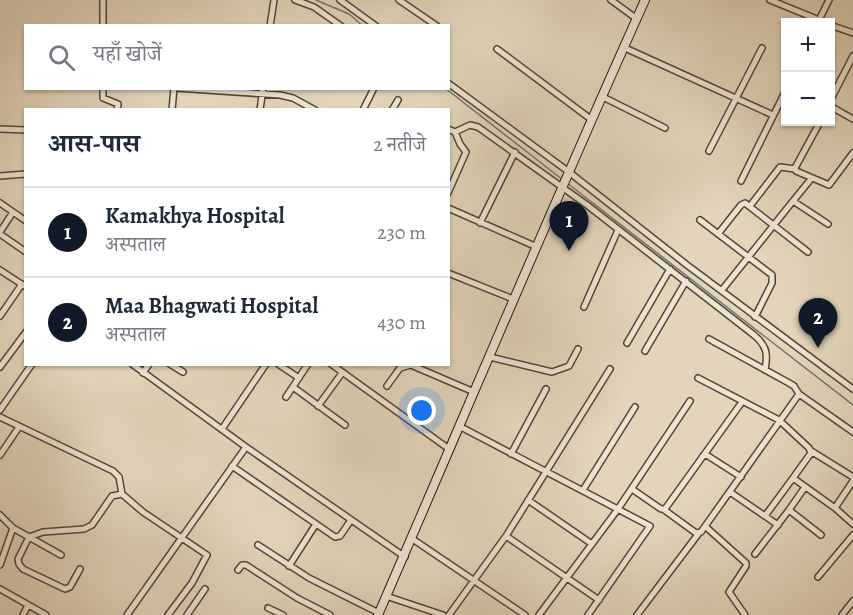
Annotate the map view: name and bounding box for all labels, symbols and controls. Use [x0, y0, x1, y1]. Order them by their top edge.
map controls [781, 18, 835, 126]
button: + [781, 18, 835, 72]
search box [24, 24, 450, 90]
text: यहाँ खोजें [93, 39, 162, 69]
icon: search [45, 41, 78, 74]
button: − [781, 72, 835, 126]
text: आस-पास [48, 126, 140, 161]
text: 2 नतीजे [373, 131, 426, 158]
text: Kamakhya Hospital [105, 201, 285, 231]
pin: 1 [550, 202, 588, 251]
text: 1 [64, 219, 71, 246]
text: 230 m [377, 219, 426, 246]
text: अस्पताल [105, 231, 166, 258]
text: Maa Bhagwati Hospital [105, 291, 318, 321]
pin: 2 [798, 298, 838, 348]
text: 2 [63, 309, 72, 336]
text: 430 m [377, 309, 426, 336]
text: अस्पताल [105, 321, 166, 348]
your location [407, 396, 436, 425]

